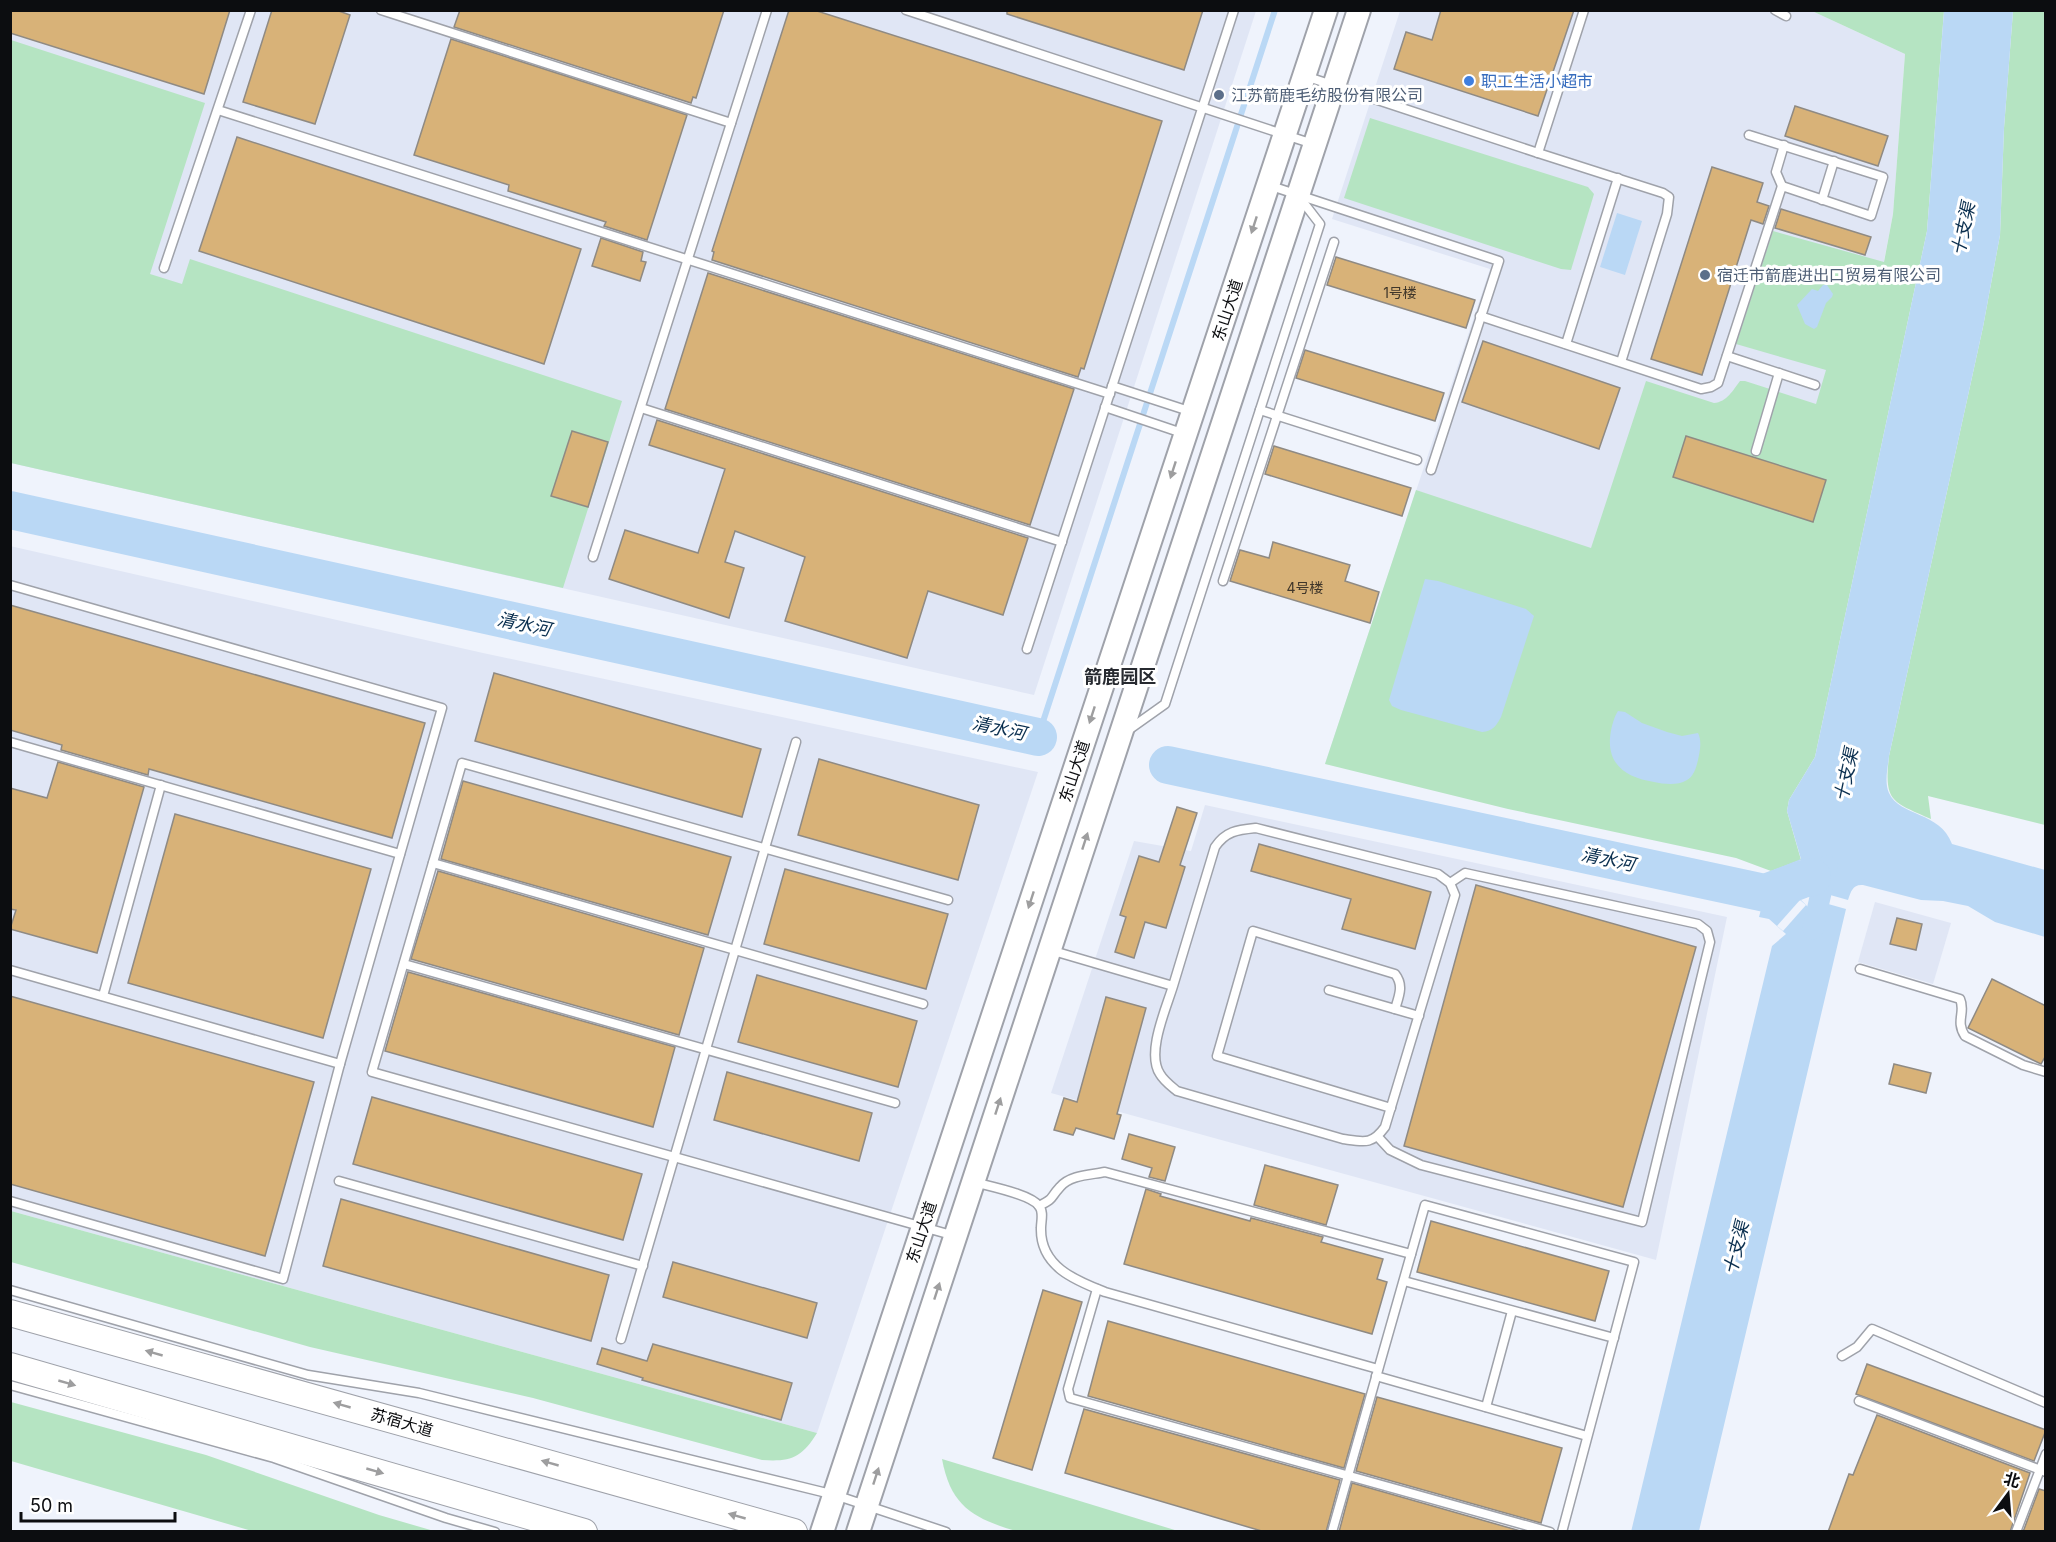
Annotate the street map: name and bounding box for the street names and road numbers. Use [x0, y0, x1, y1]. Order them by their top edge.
street label: 东山大道 [1208, 276, 1246, 344]
street label: 东山大道 [1055, 737, 1093, 805]
street label: 东山大道 [902, 1198, 940, 1266]
street label: 苏宿大道 [368, 1404, 436, 1440]

